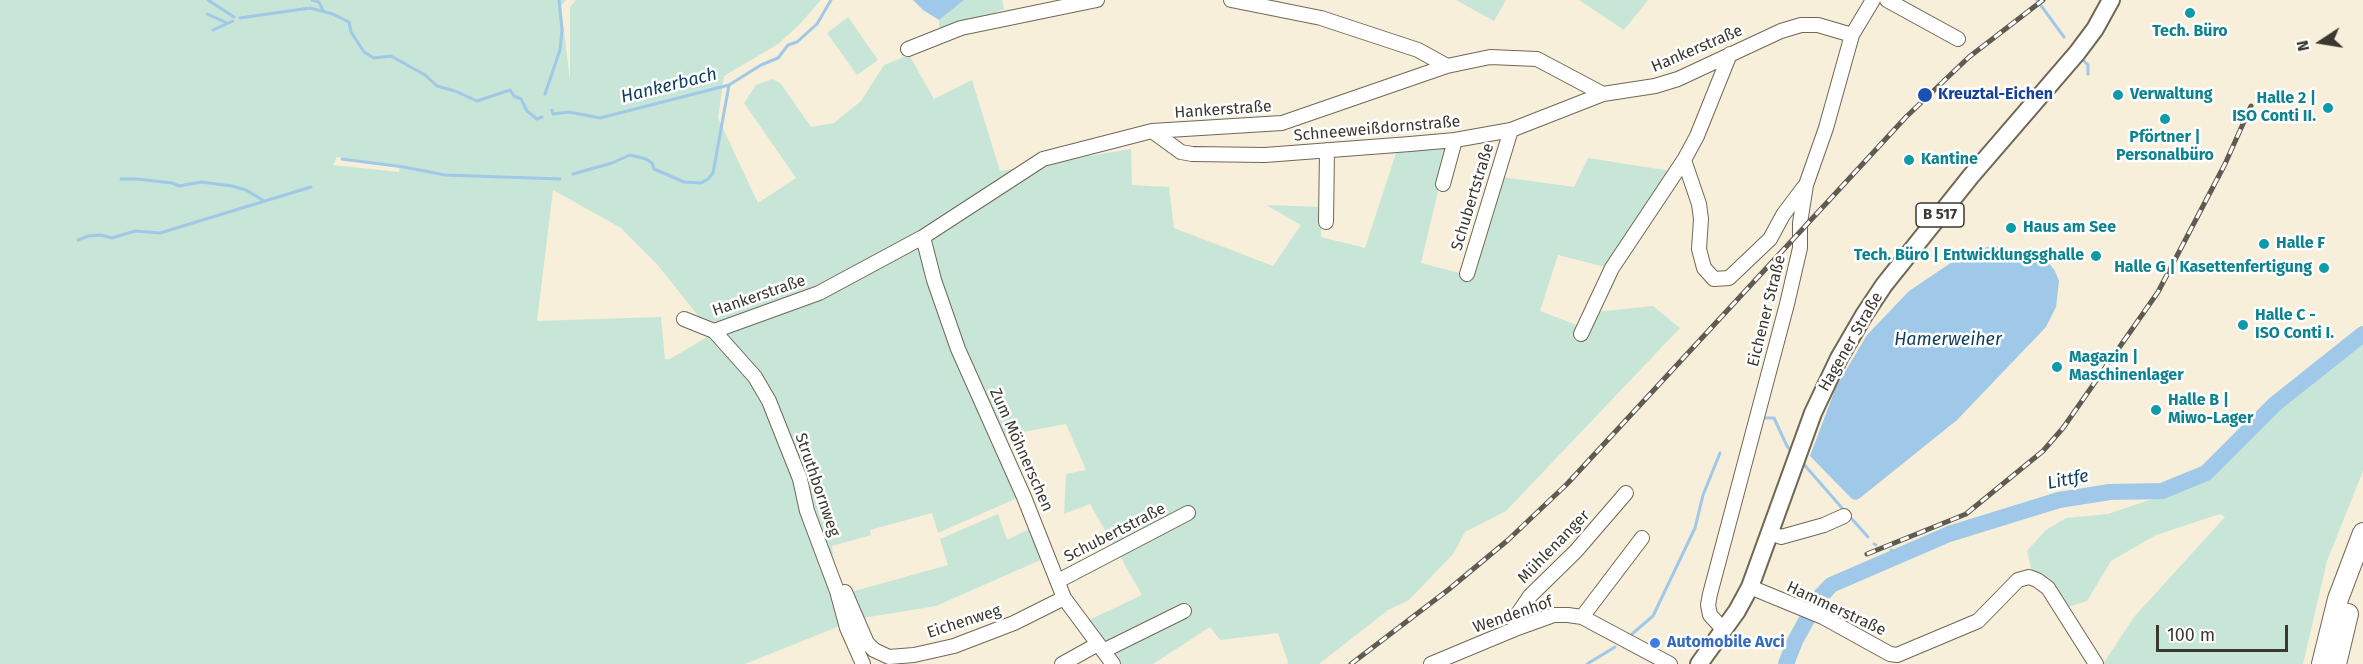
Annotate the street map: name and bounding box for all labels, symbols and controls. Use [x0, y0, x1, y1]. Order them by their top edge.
marker: Tech. Büro [2183, 6, 2197, 20]
north arrow [2291, 12, 2351, 72]
street label: Hankerstraße [1648, 21, 1746, 77]
place label: Tech. Büro [2152, 22, 2228, 42]
text: N [2293, 39, 2313, 53]
water label: Hankerbach [619, 64, 719, 108]
place label: Kreuztal-Eichen [1938, 85, 2053, 105]
place label: Verwaltung [2130, 85, 2212, 105]
marker: Kreuztal-Eichen [1916, 86, 1934, 104]
marker: Verwaltung [2111, 88, 2125, 102]
place label: Halle 2 | ISO Conti II. [2232, 89, 2316, 127]
street label: Hankerstraße [1174, 97, 1272, 123]
marker: Halle 2 | ISO Conti II. [2321, 101, 2335, 115]
street label: Schneeweißdornstraße [1293, 112, 1461, 146]
marker: Pförtner | Personalbüro [2158, 112, 2172, 126]
place label: Pförtner | Personalbüro [2116, 128, 2214, 166]
street label: Schubertstraße [1448, 141, 1498, 253]
place label: Kantine [1921, 150, 1978, 170]
marker: Kantine [1902, 153, 1916, 167]
road number: B 517 [1916, 203, 1964, 227]
place label: Haus am See [2023, 218, 2116, 238]
marker: Haus am See [2004, 221, 2018, 235]
place label: Halle F [2276, 234, 2325, 254]
marker: Halle F [2257, 237, 2271, 251]
place label: Tech. Büro | Entwicklungsghalle [1854, 246, 2084, 266]
marker: Tech. Büro | Entwicklungsghalle [2089, 249, 2103, 263]
street label: Eichener Straße [1744, 253, 1790, 369]
place label: Halle G | Kasettenfertigung [2114, 258, 2312, 278]
marker: Halle G | Kasettenfertigung [2317, 261, 2331, 275]
street label: Hankerstraße [710, 271, 808, 321]
street label: Hagener Straße [1815, 289, 1887, 395]
place label: Halle C - ISO Conti I. [2255, 306, 2334, 344]
marker: Halle C - ISO Conti I. [2236, 318, 2250, 332]
water label: Hamerweiher [1894, 329, 2002, 351]
place label: Magazin | Maschinenlager [2069, 348, 2184, 386]
marker: Magazin | Maschinenlager [2050, 360, 2064, 374]
street label: Zum Möhnerschen [985, 385, 1057, 515]
place label: Halle B | Miwo-Lager [2168, 391, 2253, 429]
marker: Halle B | Miwo-Lager [2149, 403, 2163, 417]
street label: Struthbornweg [790, 431, 844, 539]
water label: Littfe [2045, 465, 2091, 495]
street label: Schubertstraße [1061, 499, 1169, 567]
street label: Mühlenanger [1514, 506, 1594, 588]
street label: Hammerstraße [1783, 578, 1889, 640]
street label: Wendenhof [1471, 592, 1555, 638]
street label: Eichenweg [925, 601, 1003, 643]
scale bar [2159, 613, 2291, 651]
text: 100 m [2167, 624, 2215, 646]
place label: Automobile Avci [1667, 633, 1785, 653]
marker: Automobile Avci [1648, 636, 1662, 650]

